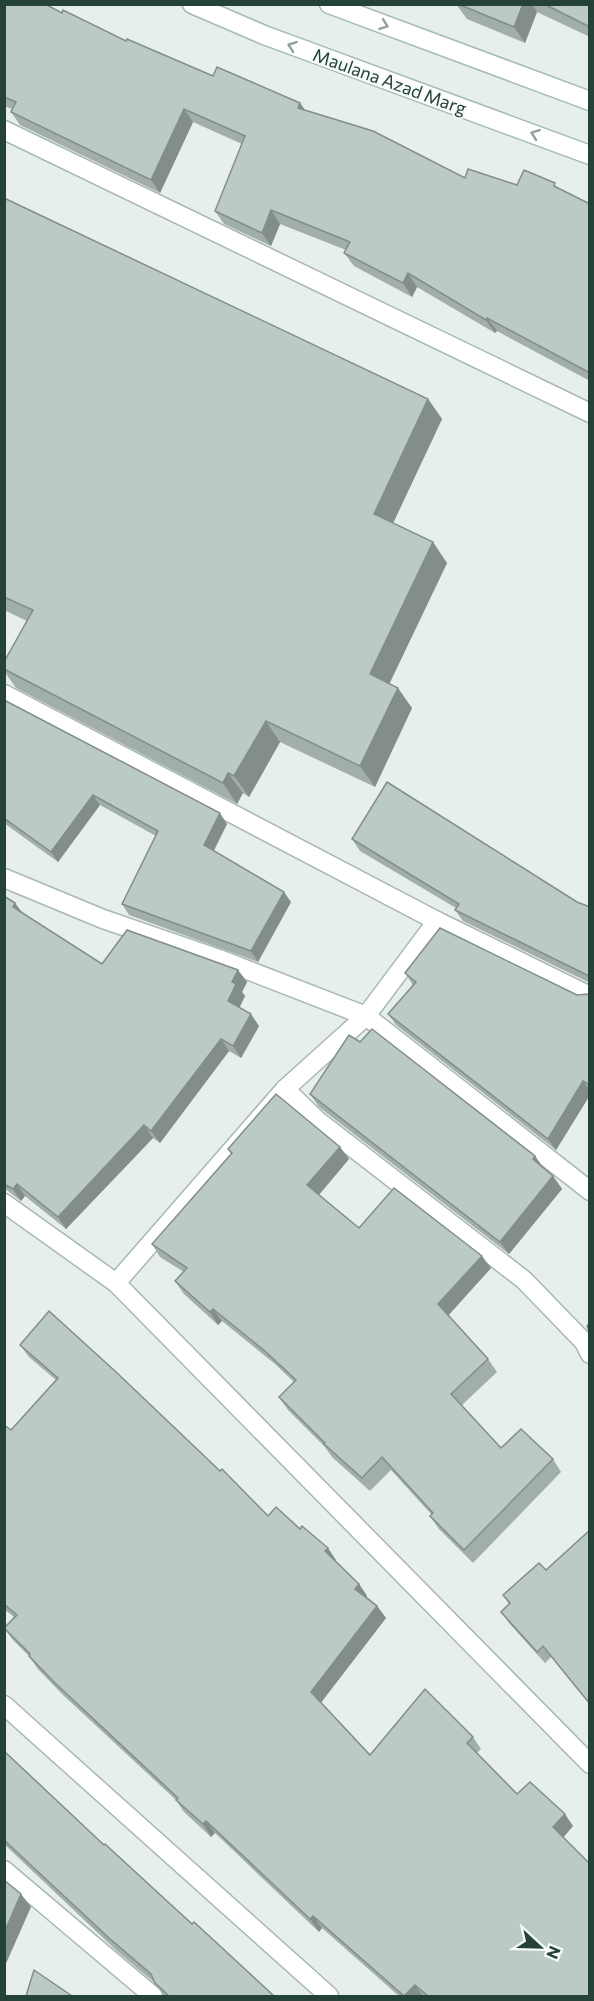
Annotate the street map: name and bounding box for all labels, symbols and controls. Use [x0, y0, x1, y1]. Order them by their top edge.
one-way arrow [378, 18, 389, 30]
one-way arrow [288, 40, 298, 53]
street label: Maulana Azad Marg [310, 43, 470, 119]
one-way arrow [530, 129, 540, 142]
north arrow [510, 1917, 570, 1977]
text: N [543, 1944, 565, 1962]

